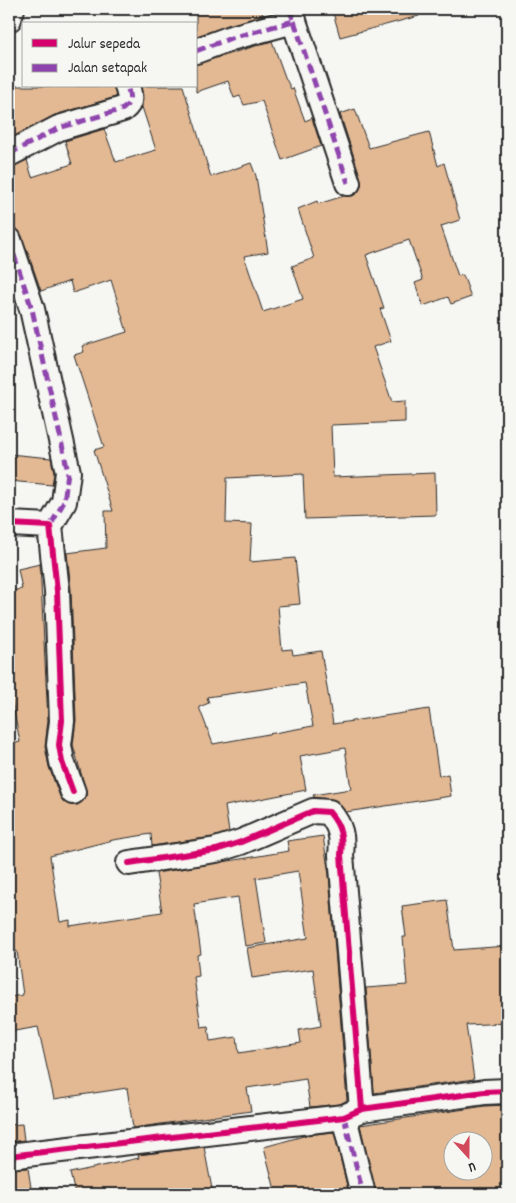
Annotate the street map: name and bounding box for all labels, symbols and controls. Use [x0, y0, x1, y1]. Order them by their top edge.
legend [22, 22, 198, 88]
text: Jalur sepeda [68, 34, 141, 56]
text: Jalan setapak [68, 58, 147, 80]
north arrow [444, 1130, 494, 1180]
text: U [465, 1156, 479, 1177]

